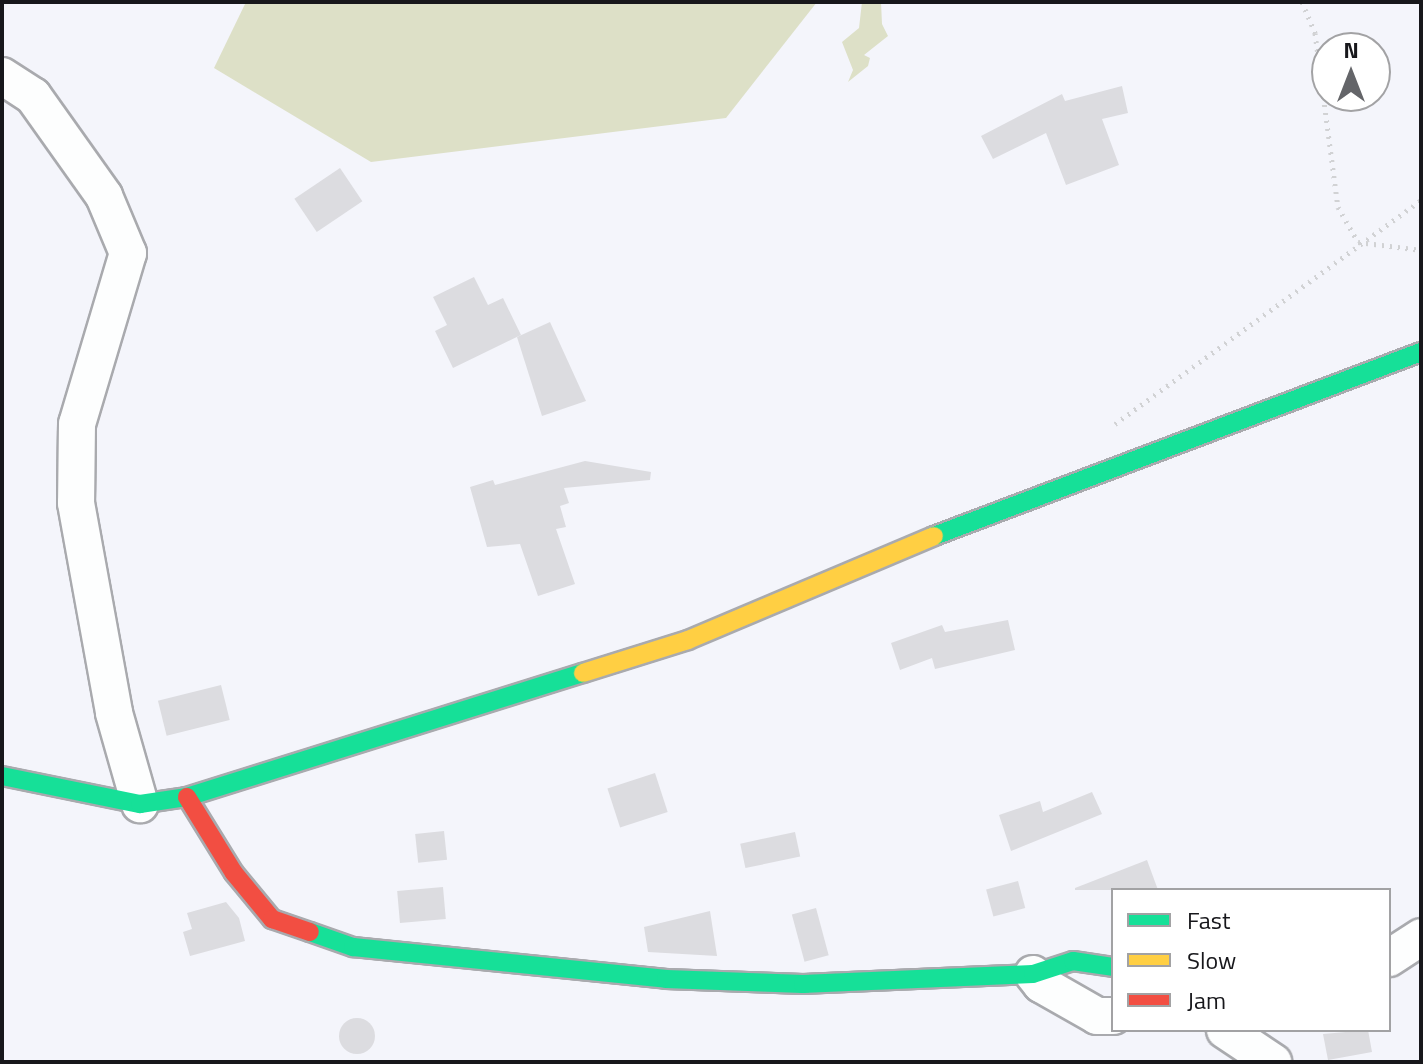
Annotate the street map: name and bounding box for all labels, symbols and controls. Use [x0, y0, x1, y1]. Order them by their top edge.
north arrow [1311, 32, 1391, 112]
text: N [1343, 33, 1359, 67]
legend [1111, 888, 1391, 1032]
text: Fast [1187, 902, 1230, 938]
text: Slow [1187, 942, 1236, 978]
text: Jam [1187, 982, 1226, 1018]

